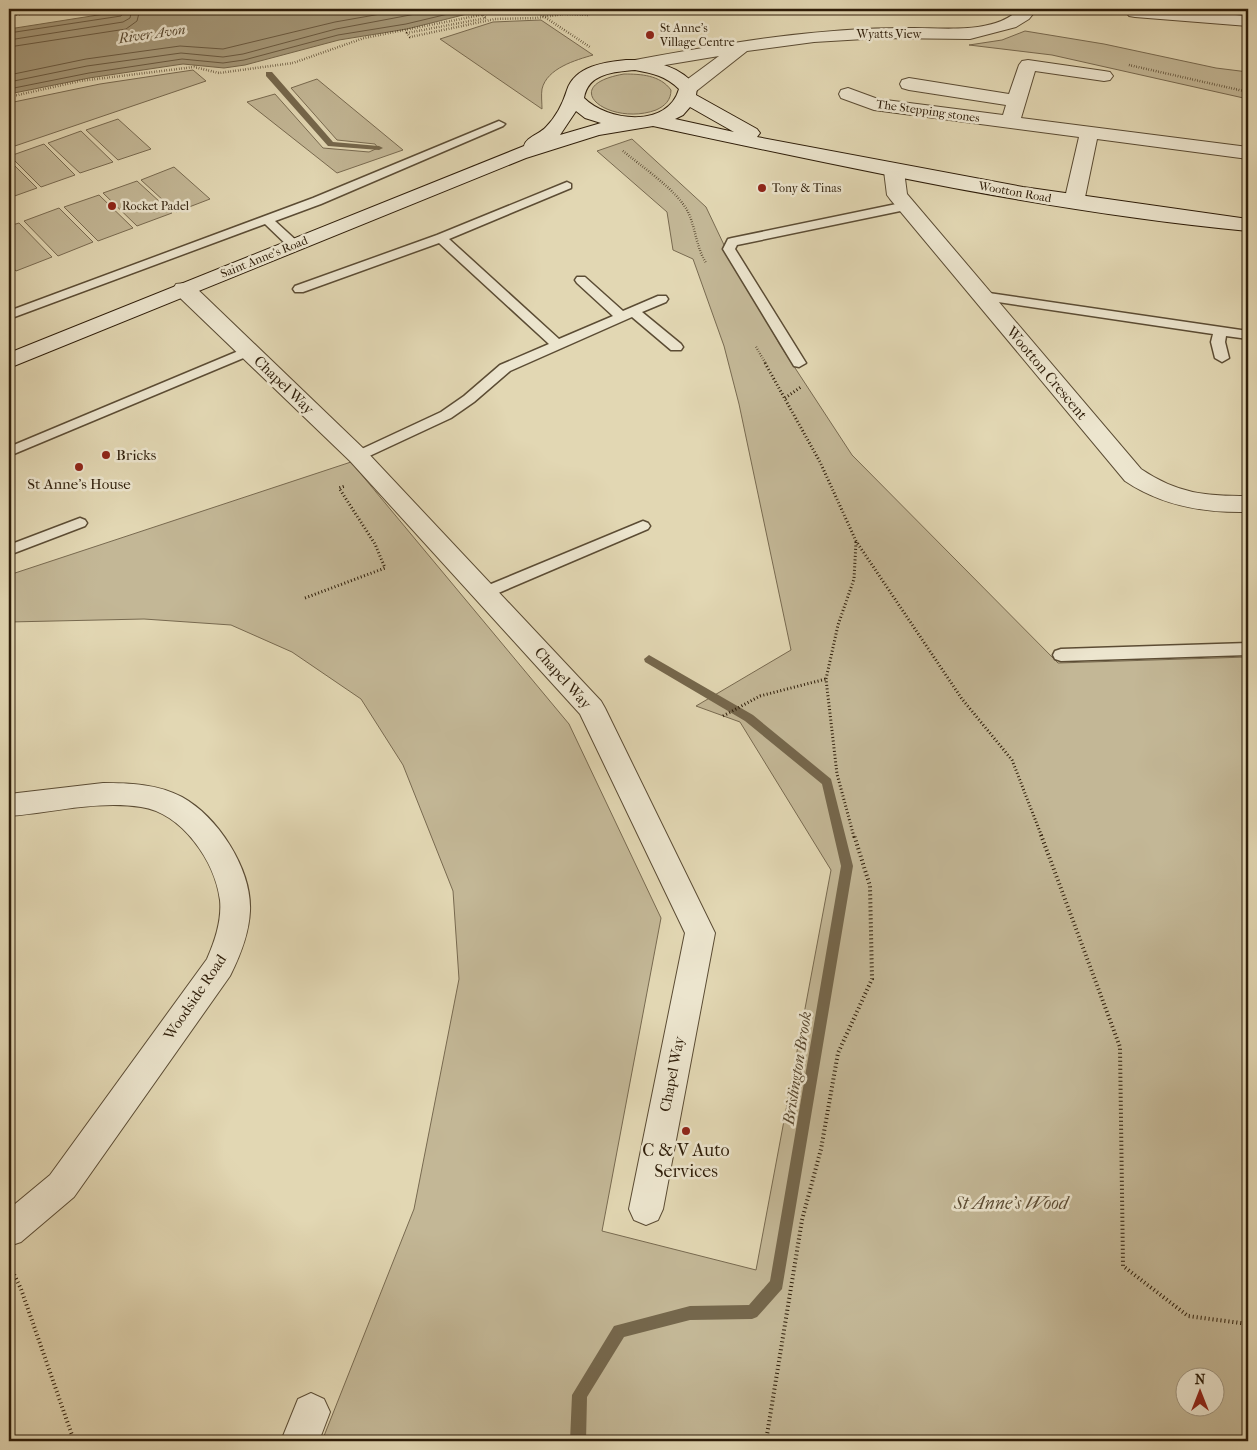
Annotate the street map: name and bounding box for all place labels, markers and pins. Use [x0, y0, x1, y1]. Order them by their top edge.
place label: St Anne's Village Centre [659, 21, 735, 49]
marker: St Anne's Village Centre [644, 29, 656, 41]
place label: Tony & Tinas [772, 181, 842, 195]
marker: Tony & Tinas [756, 182, 768, 194]
place label: Rocket Padel [122, 199, 190, 213]
marker: Rocket Padel [106, 200, 118, 212]
place label: Bricks [116, 446, 157, 464]
marker: Bricks [100, 449, 112, 461]
marker: St Anne's House [73, 461, 85, 473]
place label: St Anne's House [27, 475, 131, 493]
marker: C & V Auto Services [680, 1125, 692, 1137]
place label: C & V Auto Services [642, 1140, 730, 1182]

